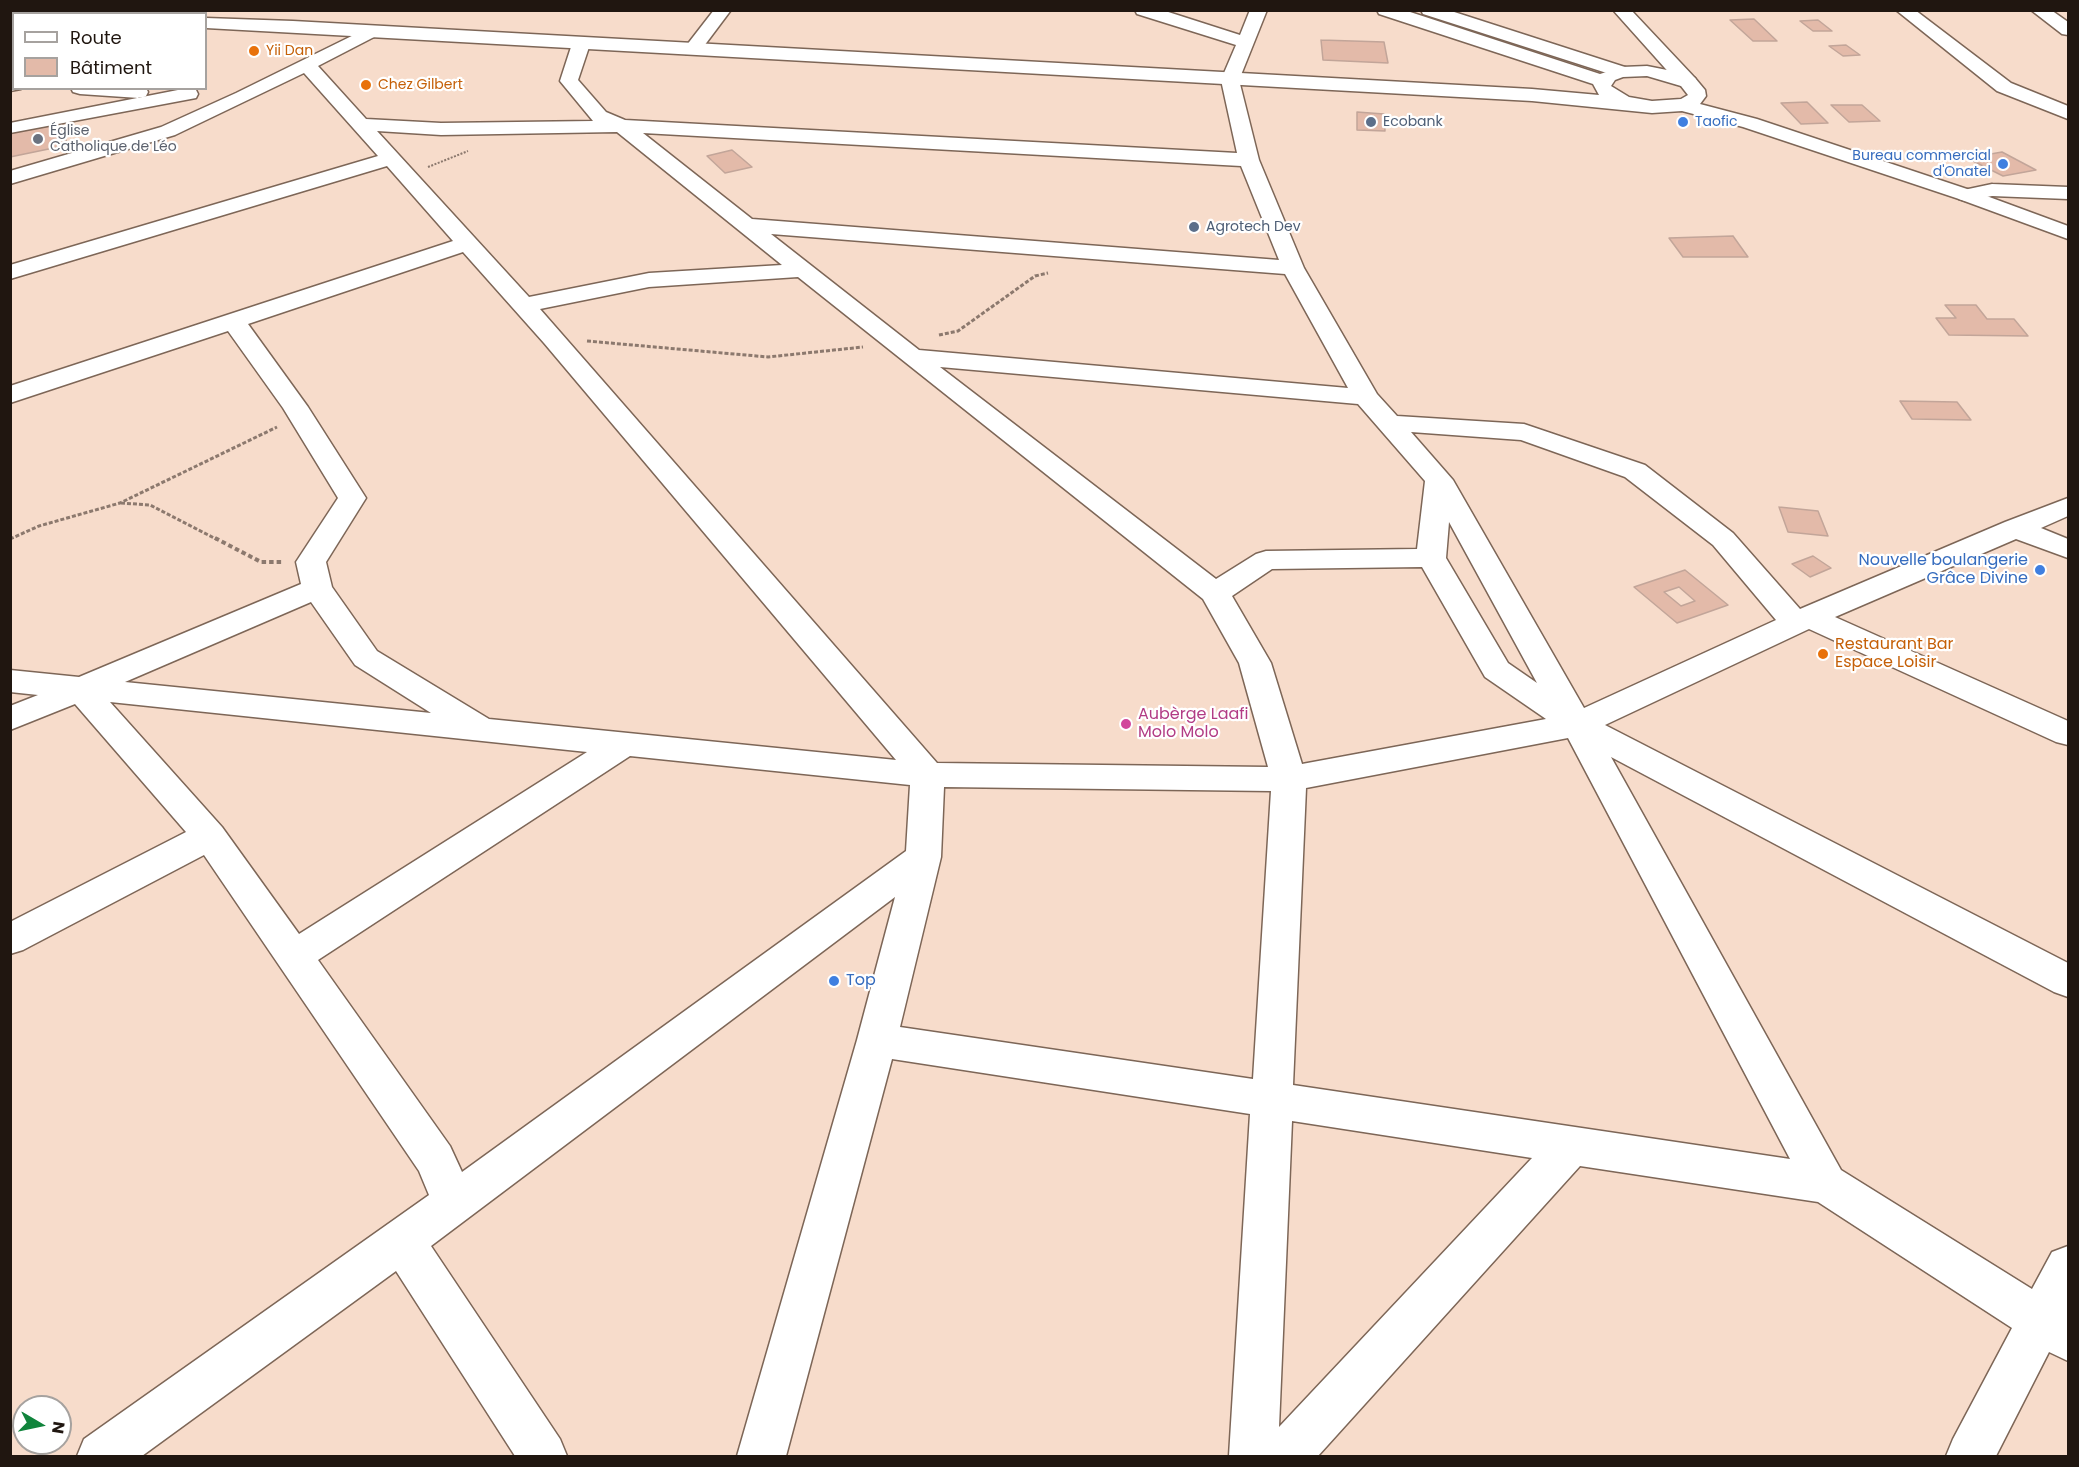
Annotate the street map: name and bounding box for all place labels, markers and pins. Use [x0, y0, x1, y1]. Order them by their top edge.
place label: Yii Dan [266, 43, 313, 59]
marker: Yii Dan [247, 44, 261, 58]
place label: Chez Gilbert [378, 77, 463, 93]
marker: Chez Gilbert [359, 78, 373, 92]
place label: Ecobank [1383, 114, 1443, 130]
place label: Taofic [1695, 114, 1738, 130]
marker: Ecobank [1364, 115, 1378, 129]
marker: Taofic [1676, 115, 1690, 129]
place label: Église Catholique de Léo [50, 123, 177, 156]
marker: Église Catholique de Léo [31, 132, 45, 146]
place label: Bureau commercial d'Onatel [1852, 148, 1991, 180]
marker: Bureau commercial d'Onatel [1996, 157, 2010, 171]
place label: Agrotech Dev [1206, 219, 1300, 235]
marker: Agrotech Dev [1187, 220, 1201, 234]
place label: Nouvelle boulangerie Grâce Divine [1858, 551, 2028, 589]
marker: Nouvelle boulangerie Grâce Divine [2033, 563, 2047, 577]
place label: Restaurant Bar Espace Loisir [1835, 635, 1954, 673]
marker: Restaurant Bar Espace Loisir [1816, 647, 1830, 661]
place label: Aubèrge Laafi Molo Molo [1138, 705, 1248, 743]
marker: Aubèrge Laafi Molo Molo [1119, 717, 1133, 731]
place label: Top [846, 971, 876, 991]
marker: Top [827, 974, 841, 988]

